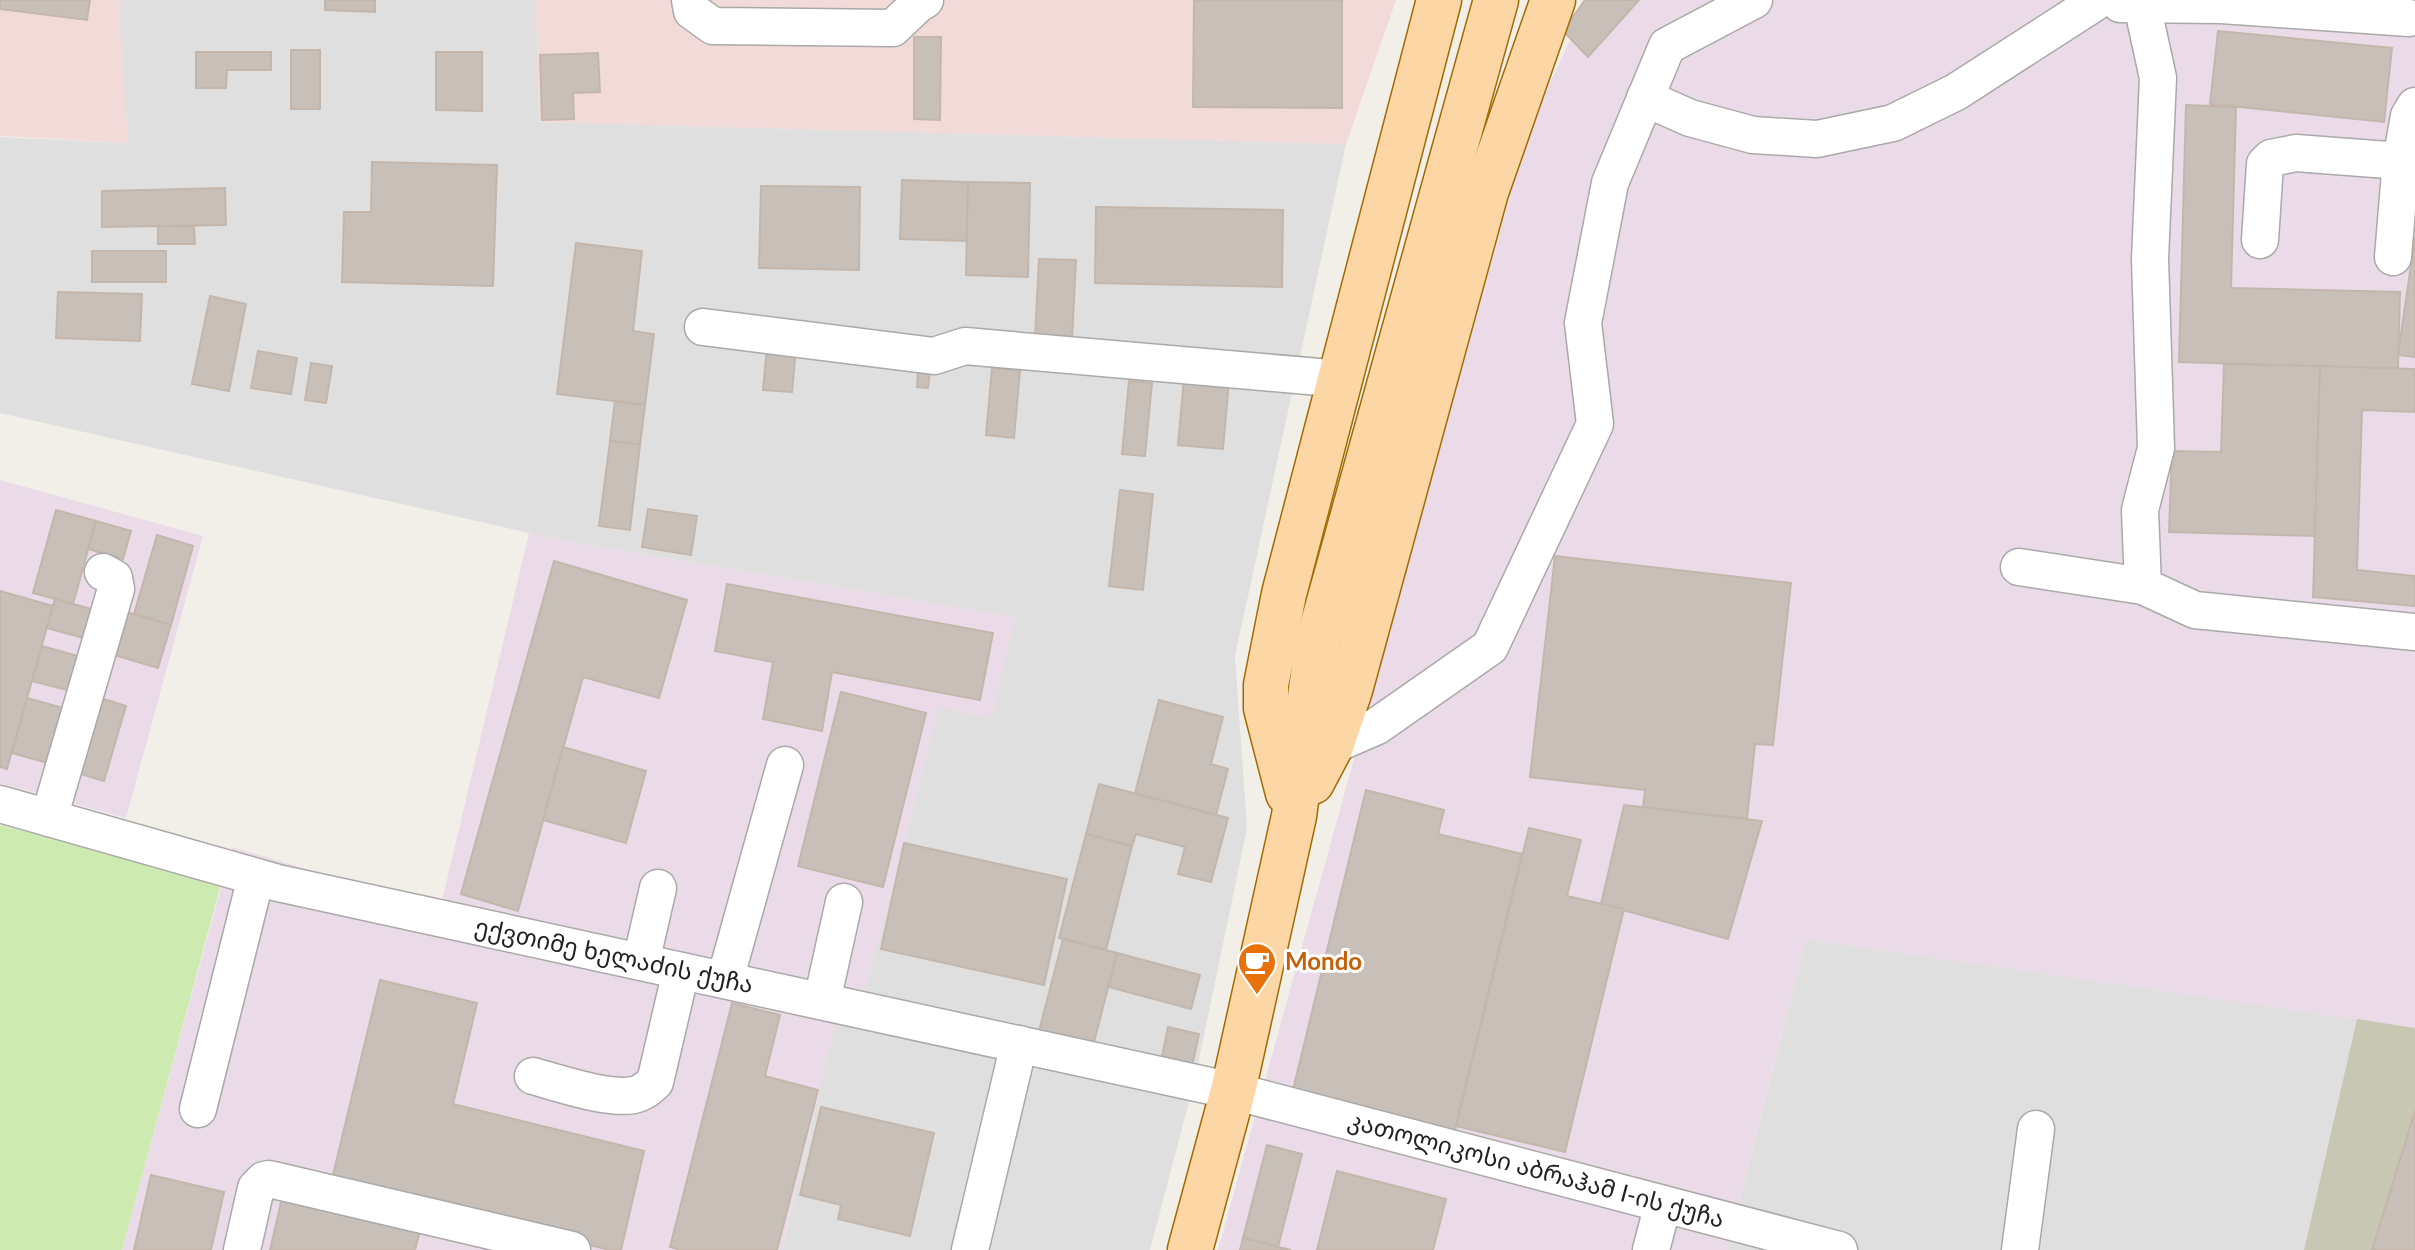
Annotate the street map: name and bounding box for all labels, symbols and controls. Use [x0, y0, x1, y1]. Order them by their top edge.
street label: ექვთიმე ხელაძის ქუჩა [472, 911, 756, 999]
cafe icon: Mondo [1236, 941, 1278, 996]
place label: Mondo [1285, 946, 1362, 975]
street label: კათოლიკოსი აბრაჰამ I-ის ქუჩა [1345, 1104, 1728, 1234]

